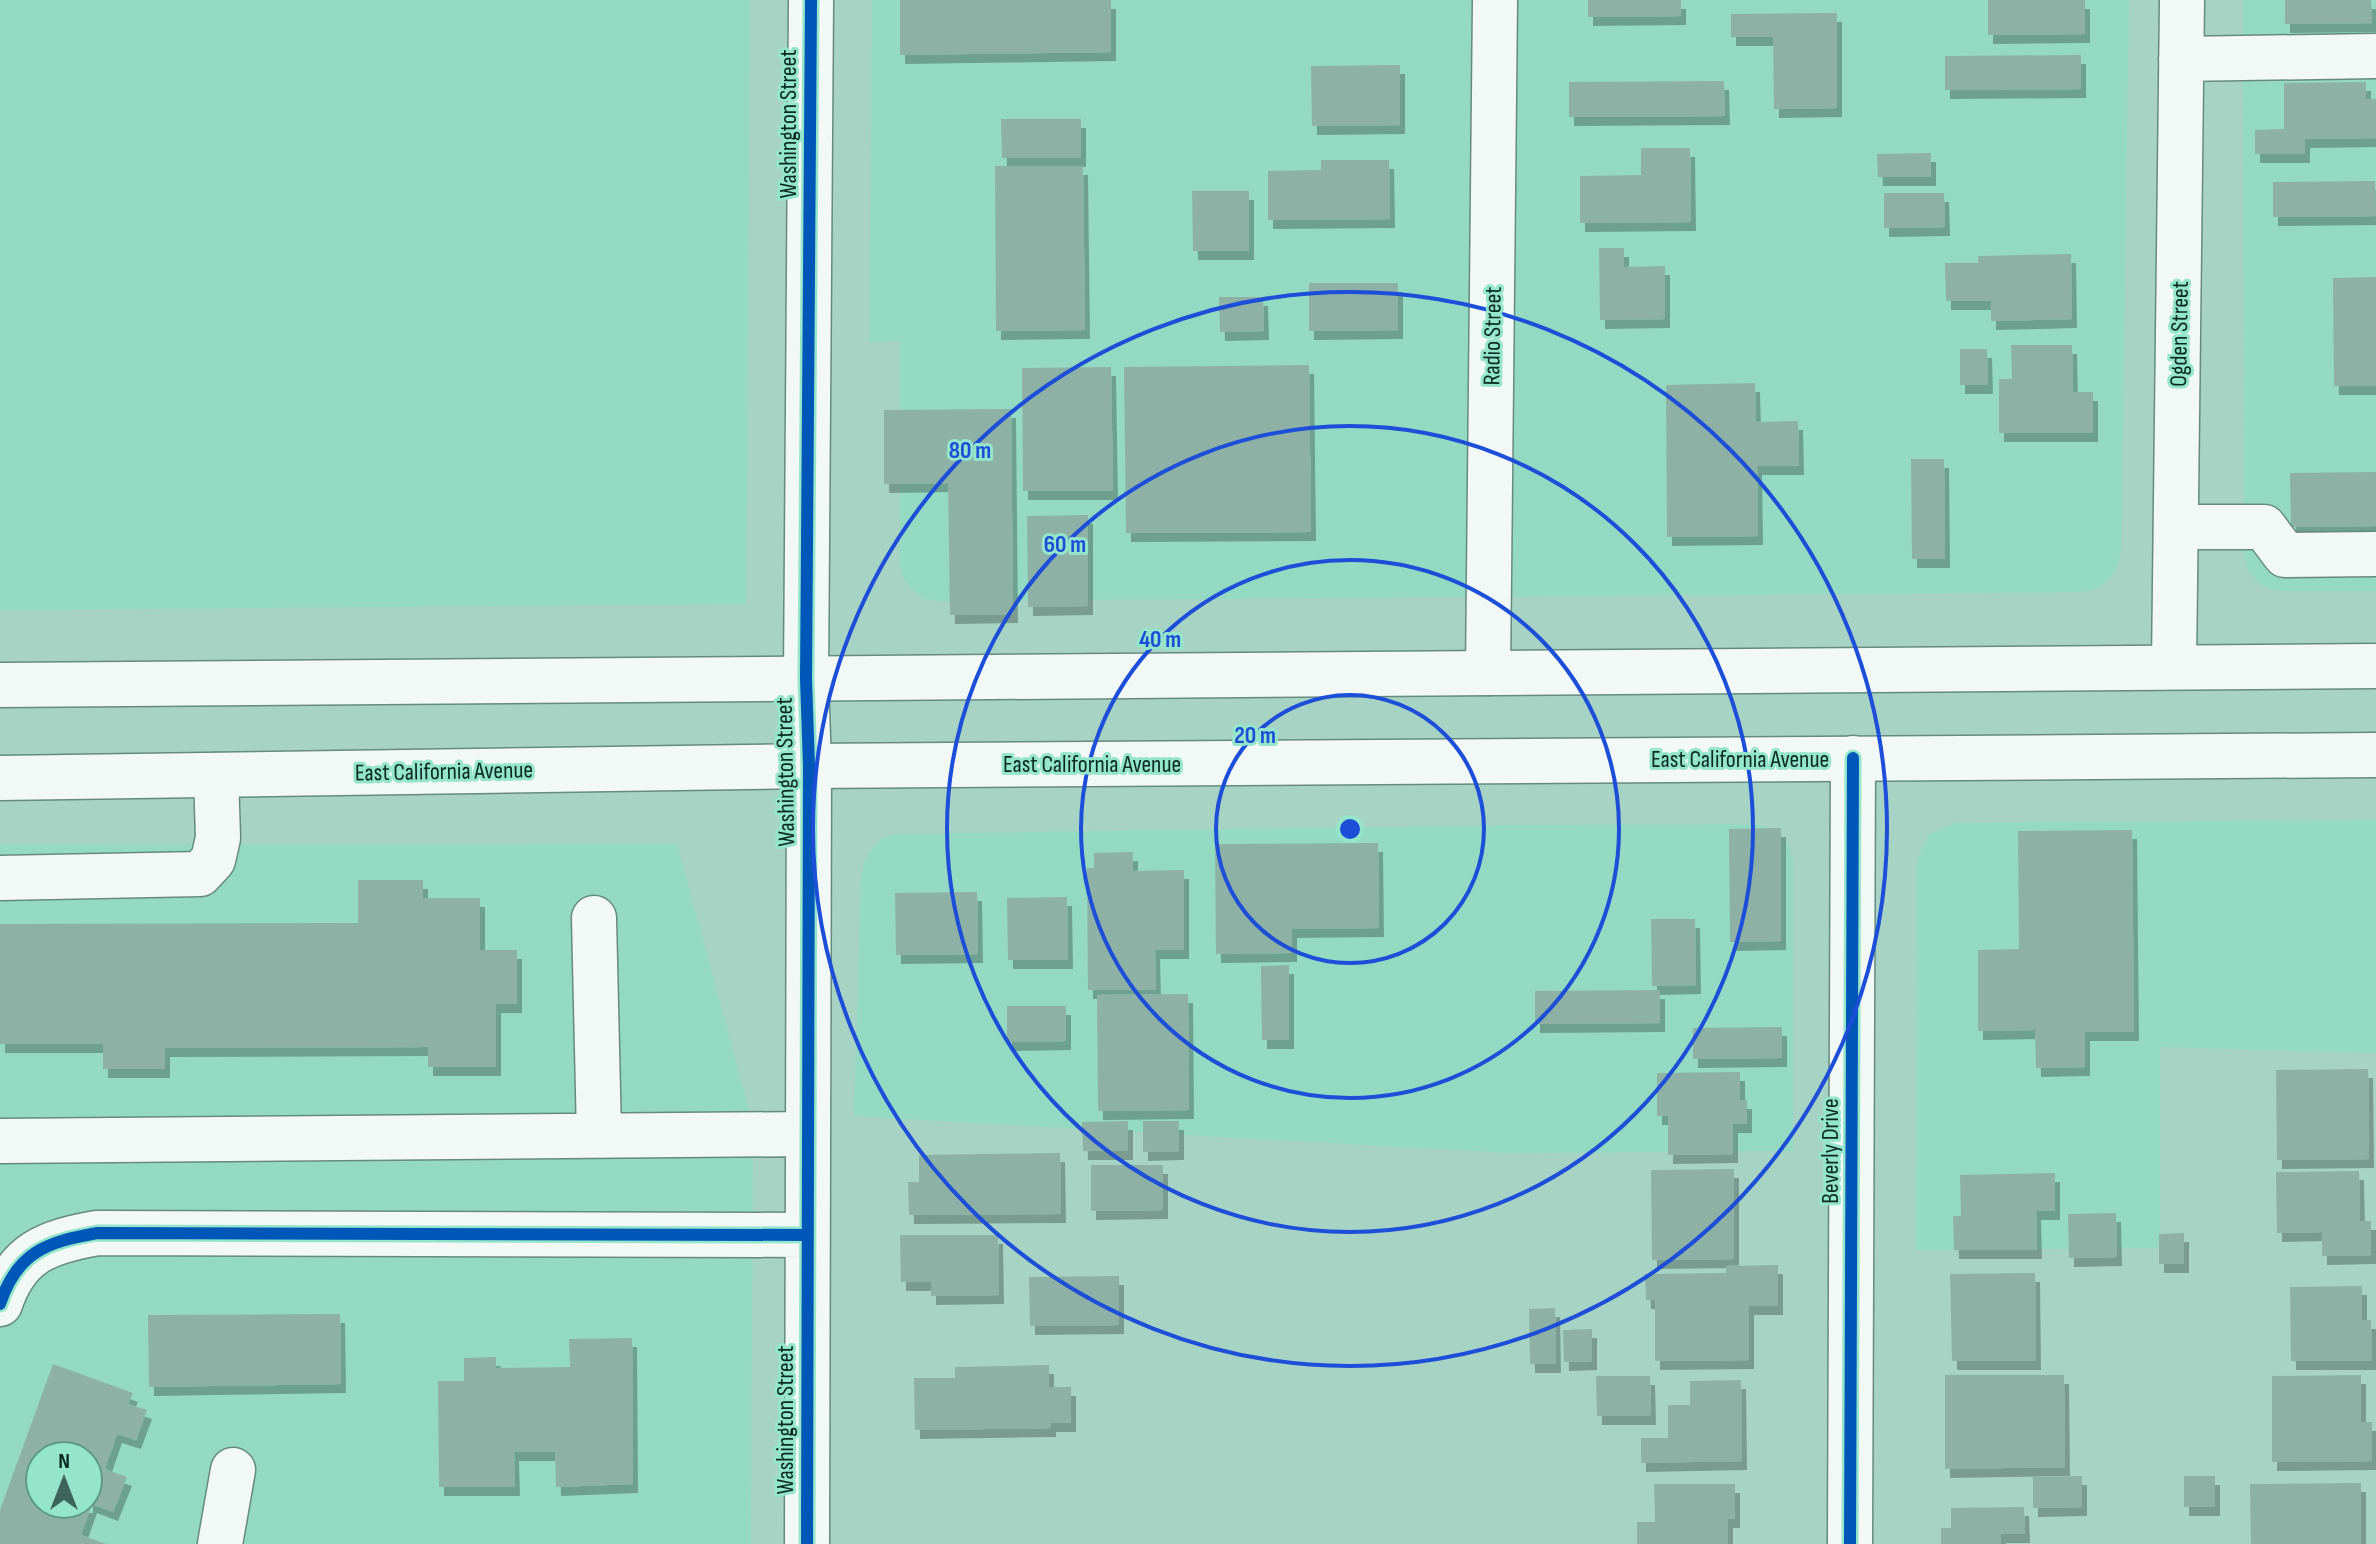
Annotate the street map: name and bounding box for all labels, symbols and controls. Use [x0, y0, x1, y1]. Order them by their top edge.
street label: Washington Street [774, 49, 803, 199]
street label: Ogden Street [2164, 281, 2195, 387]
street label: Radio Street [1477, 286, 1508, 386]
text: 80 m [949, 436, 991, 465]
text: 60 m [1044, 530, 1086, 559]
text: 40 m [1139, 625, 1181, 654]
street label: Washington Street [770, 697, 801, 847]
text: 20 m [1234, 721, 1276, 750]
street label: East California Avenue [1651, 745, 1829, 774]
street label: East California Avenue [1003, 750, 1181, 779]
street label: East California Avenue [355, 755, 533, 788]
centre of rings [1336, 815, 1364, 843]
street label: Beverly Drive [1816, 1098, 1845, 1204]
street label: Washington Street [771, 1345, 800, 1495]
north arrow [24, 1440, 104, 1520]
text: N [58, 1448, 70, 1475]

